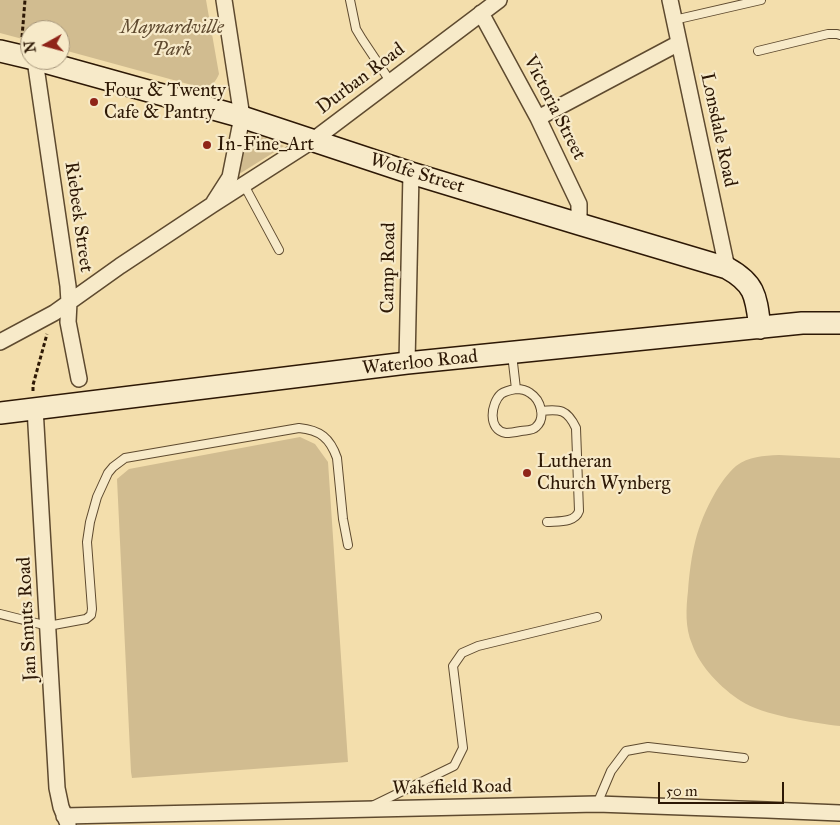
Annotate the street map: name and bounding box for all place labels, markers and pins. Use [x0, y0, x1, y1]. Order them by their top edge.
place label: Four & Twenty Cafe & Pantry [104, 80, 226, 124]
marker: Four & Twenty Cafe & Pantry [88, 96, 100, 108]
place label: In-Fine_Art [217, 134, 314, 156]
marker: In-Fine_Art [201, 139, 213, 151]
place label: Lutheran Church Wynberg [537, 451, 670, 495]
marker: Lutheran Church Wynberg [521, 467, 533, 479]

